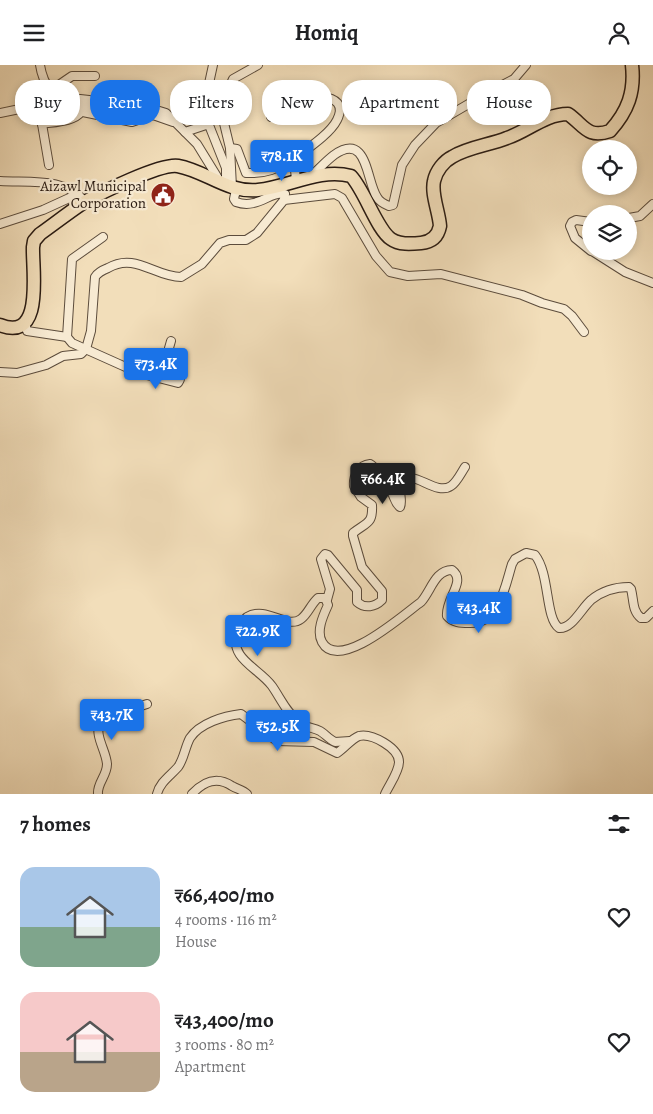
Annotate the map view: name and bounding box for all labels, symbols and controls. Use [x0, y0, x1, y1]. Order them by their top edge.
text: Homiq [295, 18, 358, 48]
icon: menu [20, 19, 48, 47]
icon: person [605, 19, 633, 47]
chip: Buy [15, 80, 80, 125]
chip: Rent [90, 80, 160, 125]
chip: Filters [170, 80, 252, 125]
chip: New [262, 80, 332, 125]
chip: Apartment [342, 80, 457, 125]
chip: House [467, 80, 551, 125]
pin: ₹78.1K [241, 139, 323, 182]
map controls [582, 140, 637, 260]
button: locate [582, 140, 637, 195]
text: ₹78.1K [261, 145, 303, 167]
place label: Aizawl Municipal Corporation [39, 176, 146, 213]
public building icon: Aizawl Municipal Corporation [150, 182, 176, 208]
button: layers [582, 205, 637, 260]
pin: ₹73.4K [115, 347, 197, 390]
text: ₹73.4K [135, 353, 177, 375]
pin: ₹66.4K [342, 463, 424, 505]
text: ₹66.4K [361, 468, 405, 490]
pin: ₹43.4K [438, 591, 520, 634]
text: ₹43.4K [458, 597, 500, 619]
pin: ₹22.9K [217, 615, 299, 657]
text: ₹22.9K [236, 620, 280, 642]
pin: ₹43.7K [71, 699, 153, 741]
text: ₹43.7K [91, 704, 133, 726]
pin: ₹52.5K [237, 709, 319, 752]
text: ₹52.5K [257, 715, 299, 737]
text: 7 homes [20, 810, 91, 838]
icon: filters [605, 810, 633, 838]
text: ₹66,400/mo [175, 881, 274, 909]
icon: home [60, 887, 120, 947]
icon: heart [605, 903, 633, 931]
text: 4 rooms · 116 m² [175, 909, 277, 931]
text: House [175, 931, 217, 953]
text: ₹43,400/mo [175, 1006, 274, 1034]
icon: home [60, 1012, 120, 1072]
icon: heart [605, 1028, 633, 1056]
text: 3 rooms · 80 m² [175, 1034, 274, 1056]
text: Apartment [175, 1056, 246, 1078]

